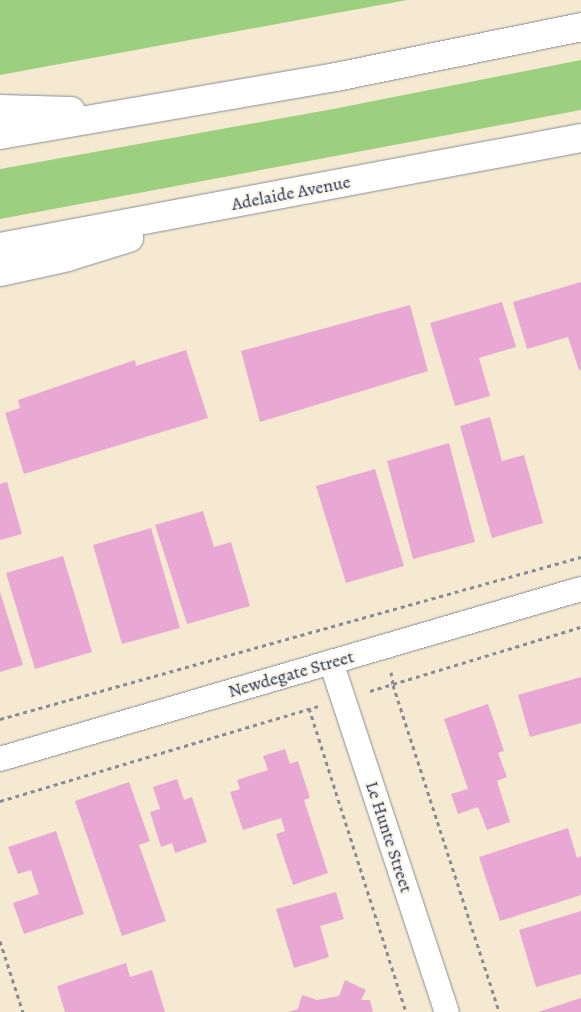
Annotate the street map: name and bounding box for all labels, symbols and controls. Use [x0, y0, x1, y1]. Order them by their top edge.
street label: Adelaide Avenue [230, 171, 352, 215]
street label: Newdegate Street [226, 646, 356, 702]
street label: Le Hunte Street [361, 779, 417, 895]

